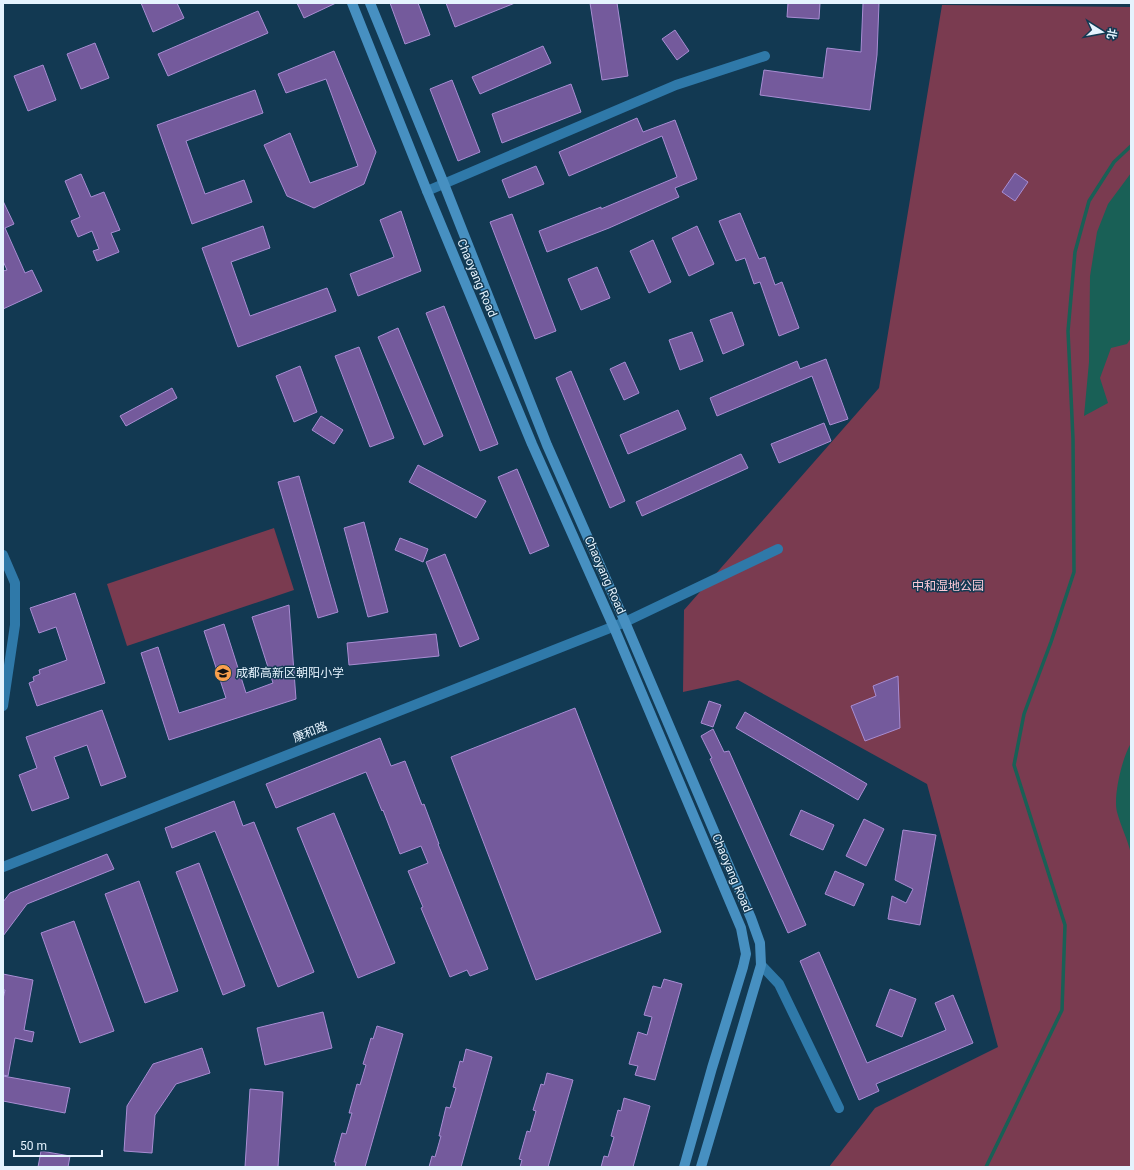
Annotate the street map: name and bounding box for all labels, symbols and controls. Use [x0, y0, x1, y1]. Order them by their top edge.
north arrow [1082, 12, 1122, 52]
text: 北 [1104, 27, 1119, 40]
street label: Chaoyang Road [454, 237, 500, 319]
street label: Chaoyang Road [582, 534, 628, 616]
park label: 中和湿地公园 [912, 579, 984, 593]
school or university icon: 成都高新区朝阳小学 [213, 663, 233, 683]
place label: 成都高新区朝阳小学 [236, 666, 344, 680]
street label: 康和路 [291, 719, 329, 745]
street label: Chaoyang Road [709, 832, 755, 914]
scale bar [14, 1132, 102, 1158]
text: 50 m [20, 1139, 47, 1153]

